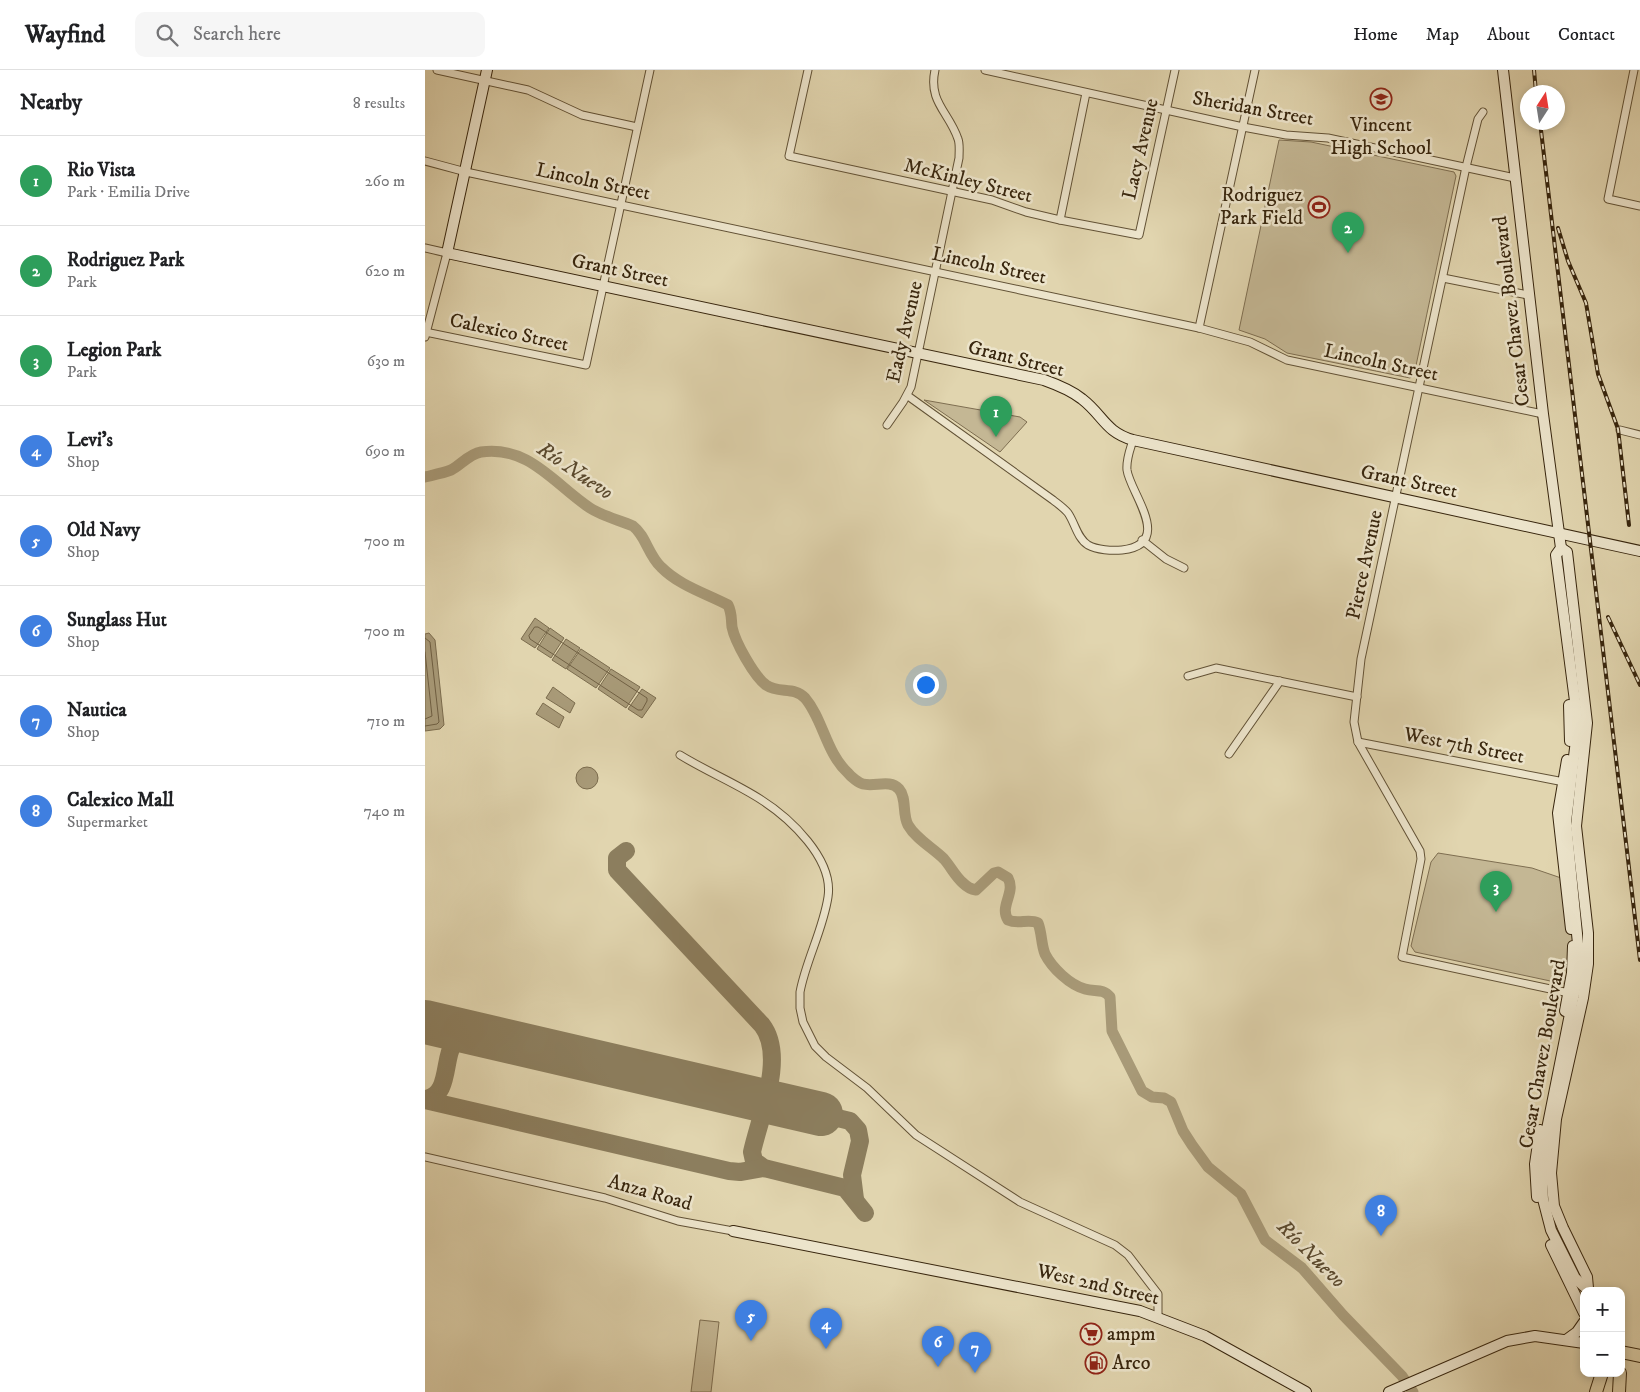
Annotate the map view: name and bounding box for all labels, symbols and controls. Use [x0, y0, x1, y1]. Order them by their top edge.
search box [135, 12, 485, 57]
text: Wayfind [25, 20, 105, 50]
icon: search [153, 21, 181, 49]
text: Search here [193, 23, 281, 46]
text: Home [1353, 24, 1398, 46]
text: Map [1426, 24, 1459, 46]
text: About [1487, 24, 1530, 46]
text: Contact [1558, 24, 1615, 46]
north arrow [1520, 85, 1565, 130]
street label: Sheridan Street [1191, 86, 1315, 132]
school or university icon: Vincent High School [1369, 87, 1393, 111]
text: Nearby [20, 90, 82, 116]
text: 8 results [353, 93, 405, 113]
street label: Lacy Avenue [1117, 96, 1165, 202]
place label: Vincent High School [1330, 113, 1432, 161]
street label: McKinley Street [901, 153, 1035, 209]
street label: Lincoln Street [534, 158, 652, 206]
text: Rio Vista [67, 159, 135, 182]
text: 1 [33, 171, 39, 191]
text: 260 m [365, 171, 405, 191]
text: Park · Emilia Drive [67, 182, 190, 202]
place label: Rodriguez Park Field [1220, 183, 1303, 231]
sports icon: Rodriguez Park Field [1307, 195, 1331, 219]
pin: 2 [1332, 212, 1364, 253]
street label: Cesar Chavez Boulevard [1488, 214, 1536, 408]
street label: Lincoln Street [930, 242, 1048, 290]
text: Rodriguez Park [67, 249, 184, 272]
street label: Grant Street [569, 249, 671, 293]
text: 2 [32, 261, 40, 281]
text: 620 m [365, 261, 405, 281]
text: Park [67, 272, 97, 292]
street label: Eady Avenue [881, 279, 929, 385]
street label: Calexico Street [447, 308, 571, 358]
street label: Grant Street [965, 335, 1067, 383]
text: Legion Park [67, 339, 161, 362]
street label: Lincoln Street [1322, 339, 1440, 387]
text: 3 [33, 351, 39, 371]
text: 630 m [367, 351, 405, 371]
text: Park [67, 362, 97, 382]
pin: 1 [980, 396, 1012, 437]
text: Levi's [67, 429, 113, 452]
water label: Río Nuevo [531, 436, 618, 506]
text: 4 [31, 441, 41, 461]
text: 690 m [365, 441, 405, 461]
text: Shop [67, 452, 100, 472]
street label: Grant Street [1358, 460, 1460, 504]
street label: Pierce Avenue [1341, 508, 1389, 622]
text: Old Navy [67, 519, 140, 542]
text: 5 [32, 531, 40, 551]
text: 700 m [364, 531, 405, 551]
text: Shop [67, 542, 100, 562]
text: Sunglass Hut [67, 609, 167, 632]
text: 6 [32, 621, 40, 641]
text: 700 m [364, 621, 405, 641]
text: Shop [67, 632, 100, 652]
your location [913, 672, 939, 698]
text: Nautica [67, 699, 127, 722]
text: 7 [32, 711, 40, 731]
text: 710 m [367, 711, 405, 731]
text: Shop [67, 722, 100, 742]
street label: West 7th Street [1401, 722, 1526, 770]
text: Calexico Mall [67, 789, 174, 812]
text: 8 [32, 801, 40, 821]
text: 740 m [364, 801, 405, 821]
text: Supermarket [67, 812, 148, 832]
pin: 3 [1480, 871, 1512, 912]
street label: Cesar Chavez Boulevard [1514, 957, 1572, 1151]
street label: Anza Road [605, 1169, 695, 1217]
pin: 8 [1365, 1195, 1397, 1236]
water label: Río Nuevo [1271, 1214, 1351, 1294]
street label: West 2nd Street [1033, 1259, 1162, 1311]
map controls [1580, 1287, 1625, 1377]
button: + [1580, 1287, 1625, 1332]
pin: 5 [735, 1300, 767, 1341]
pin: 4 [810, 1308, 842, 1349]
supermarket icon: ampm [1079, 1322, 1103, 1346]
place label: ampm [1107, 1322, 1156, 1347]
pin: 6 [922, 1326, 954, 1367]
pin: 7 [959, 1332, 991, 1373]
button: − [1580, 1332, 1625, 1377]
fuel station icon: Arco [1084, 1351, 1108, 1375]
place label: Arco [1112, 1351, 1150, 1376]

